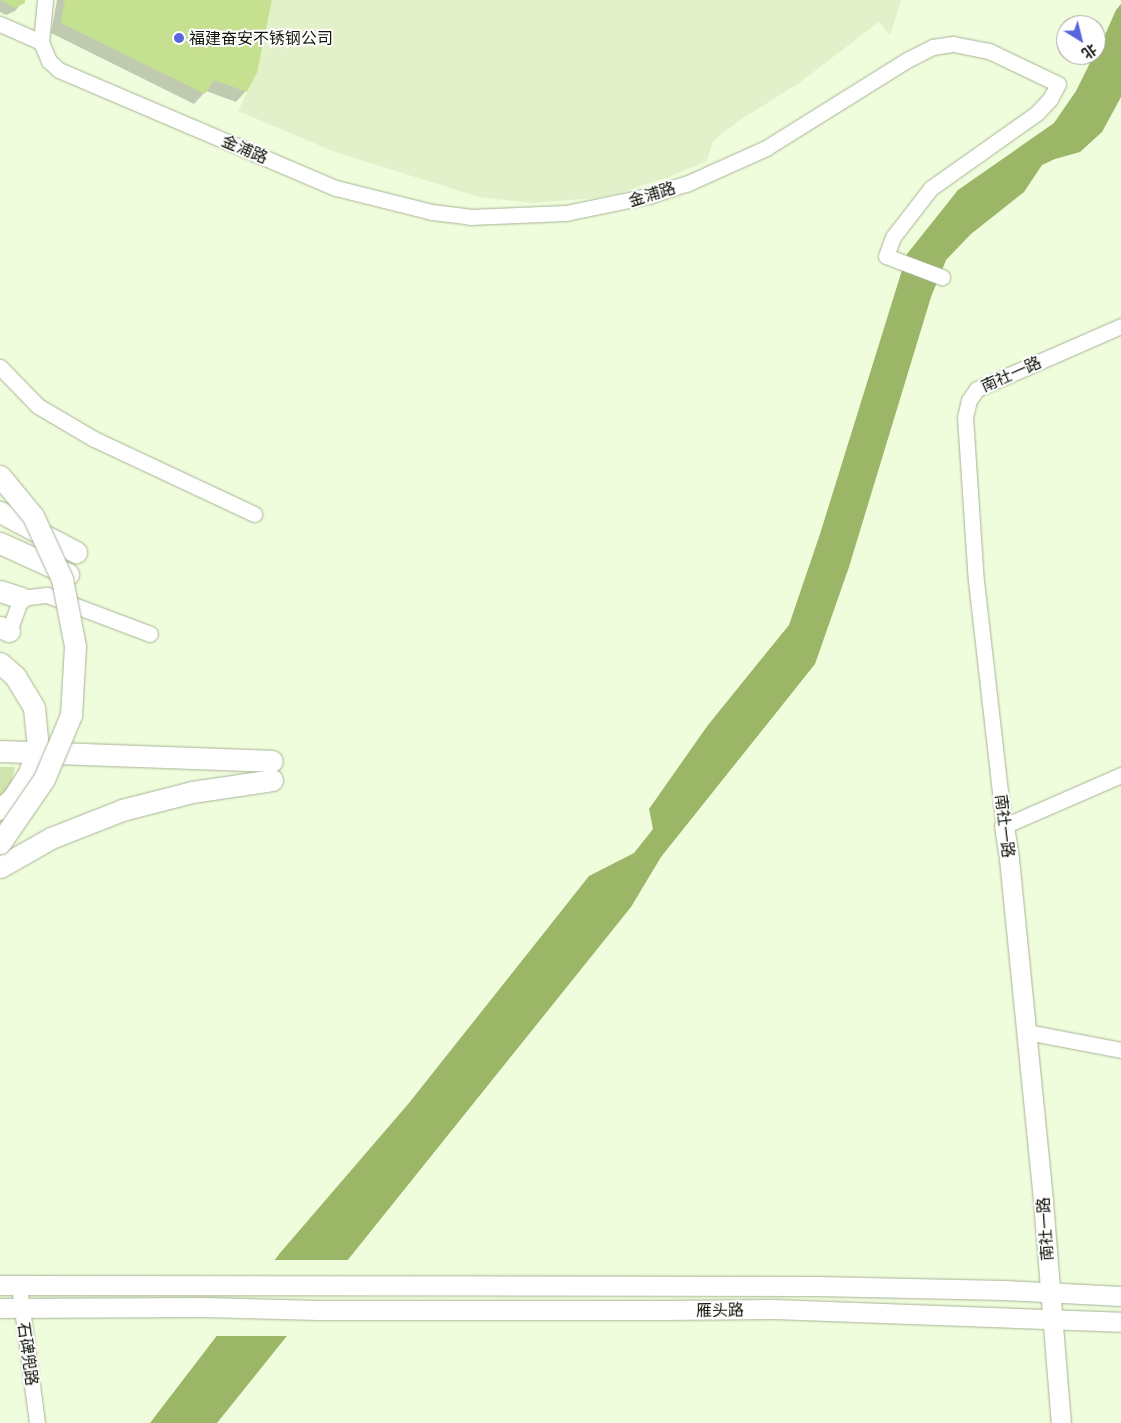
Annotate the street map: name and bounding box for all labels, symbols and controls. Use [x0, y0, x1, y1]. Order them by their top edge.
north arrow [1056, 15, 1106, 65]
place label: 福建奋安不锈钢公司 [189, 28, 333, 48]
marker: 福建奋安不锈钢公司 [173, 32, 185, 44]
text: 北 [1078, 40, 1100, 63]
street label: 金浦路 [219, 131, 271, 167]
street label: 金浦路 [626, 178, 678, 210]
street label: 南社一路 [978, 352, 1044, 396]
street label: 南社一路 [992, 793, 1018, 859]
street label: 南社一路 [1033, 1196, 1057, 1262]
street label: 雁头路 [696, 1300, 744, 1320]
street label: 石碑兜路 [14, 1321, 42, 1387]

